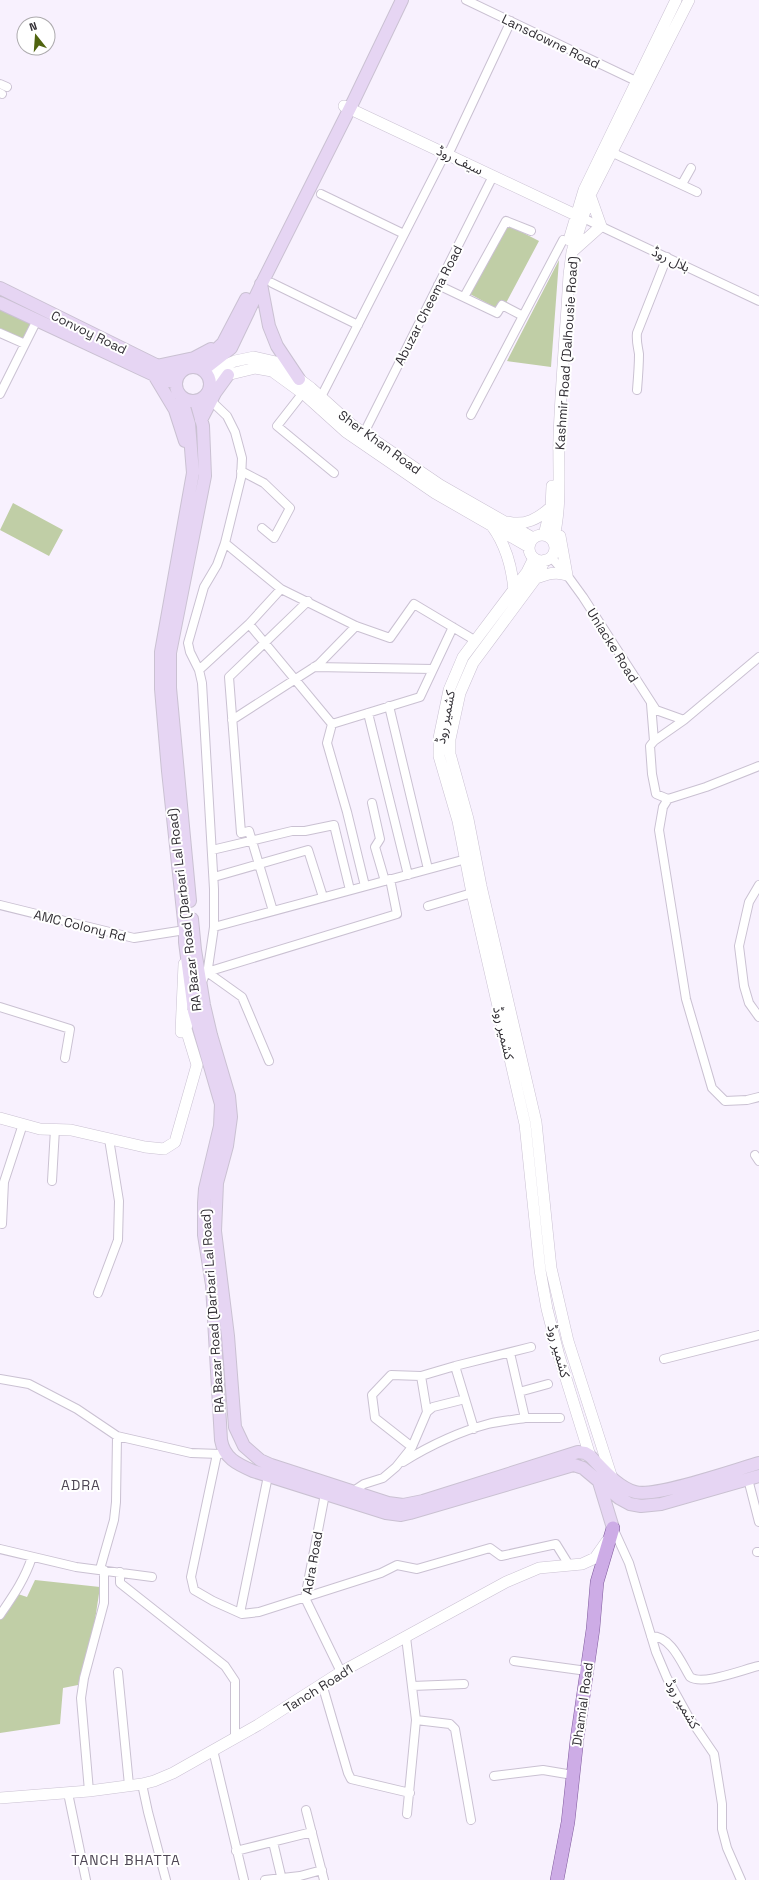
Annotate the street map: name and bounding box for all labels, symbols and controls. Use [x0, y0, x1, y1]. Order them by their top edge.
street label: Lansdowne Road [499, 10, 603, 73]
north arrow [16, 16, 56, 56]
text: N [28, 19, 39, 34]
street label: سیف روڈ [434, 142, 486, 179]
street label: Abuzar Cheema Road [391, 242, 466, 368]
street label: ہلال روڈ [649, 243, 693, 276]
street label: Kashmir Road (Dalhousie Road) [551, 256, 582, 450]
street label: Convoy Road [48, 307, 129, 358]
street label: Sher Khan Road [335, 407, 425, 478]
street label: Uniacke Road [583, 605, 642, 686]
street label: کشمیر روڈ [432, 688, 459, 745]
street label: RA Bazar Road (Darbari Lal Road) [164, 807, 205, 1012]
street label: AMC Colony Rd [32, 906, 128, 945]
street label: کشمیر روڈ [489, 1005, 518, 1062]
street label: RA Bazar Road (Darbari Lal Road) [197, 1208, 228, 1414]
street label: کشمیر روڈ [543, 1323, 574, 1380]
district label: ADRA [61, 1476, 101, 1494]
street label: Adra Road [299, 1530, 326, 1596]
street label: Tanch Road1 [281, 1660, 356, 1716]
street label: Dhamial Road [568, 1661, 597, 1747]
street label: کشمیر روڈ [662, 1677, 704, 1732]
district label: TANCH BHATTA [71, 1851, 181, 1869]

